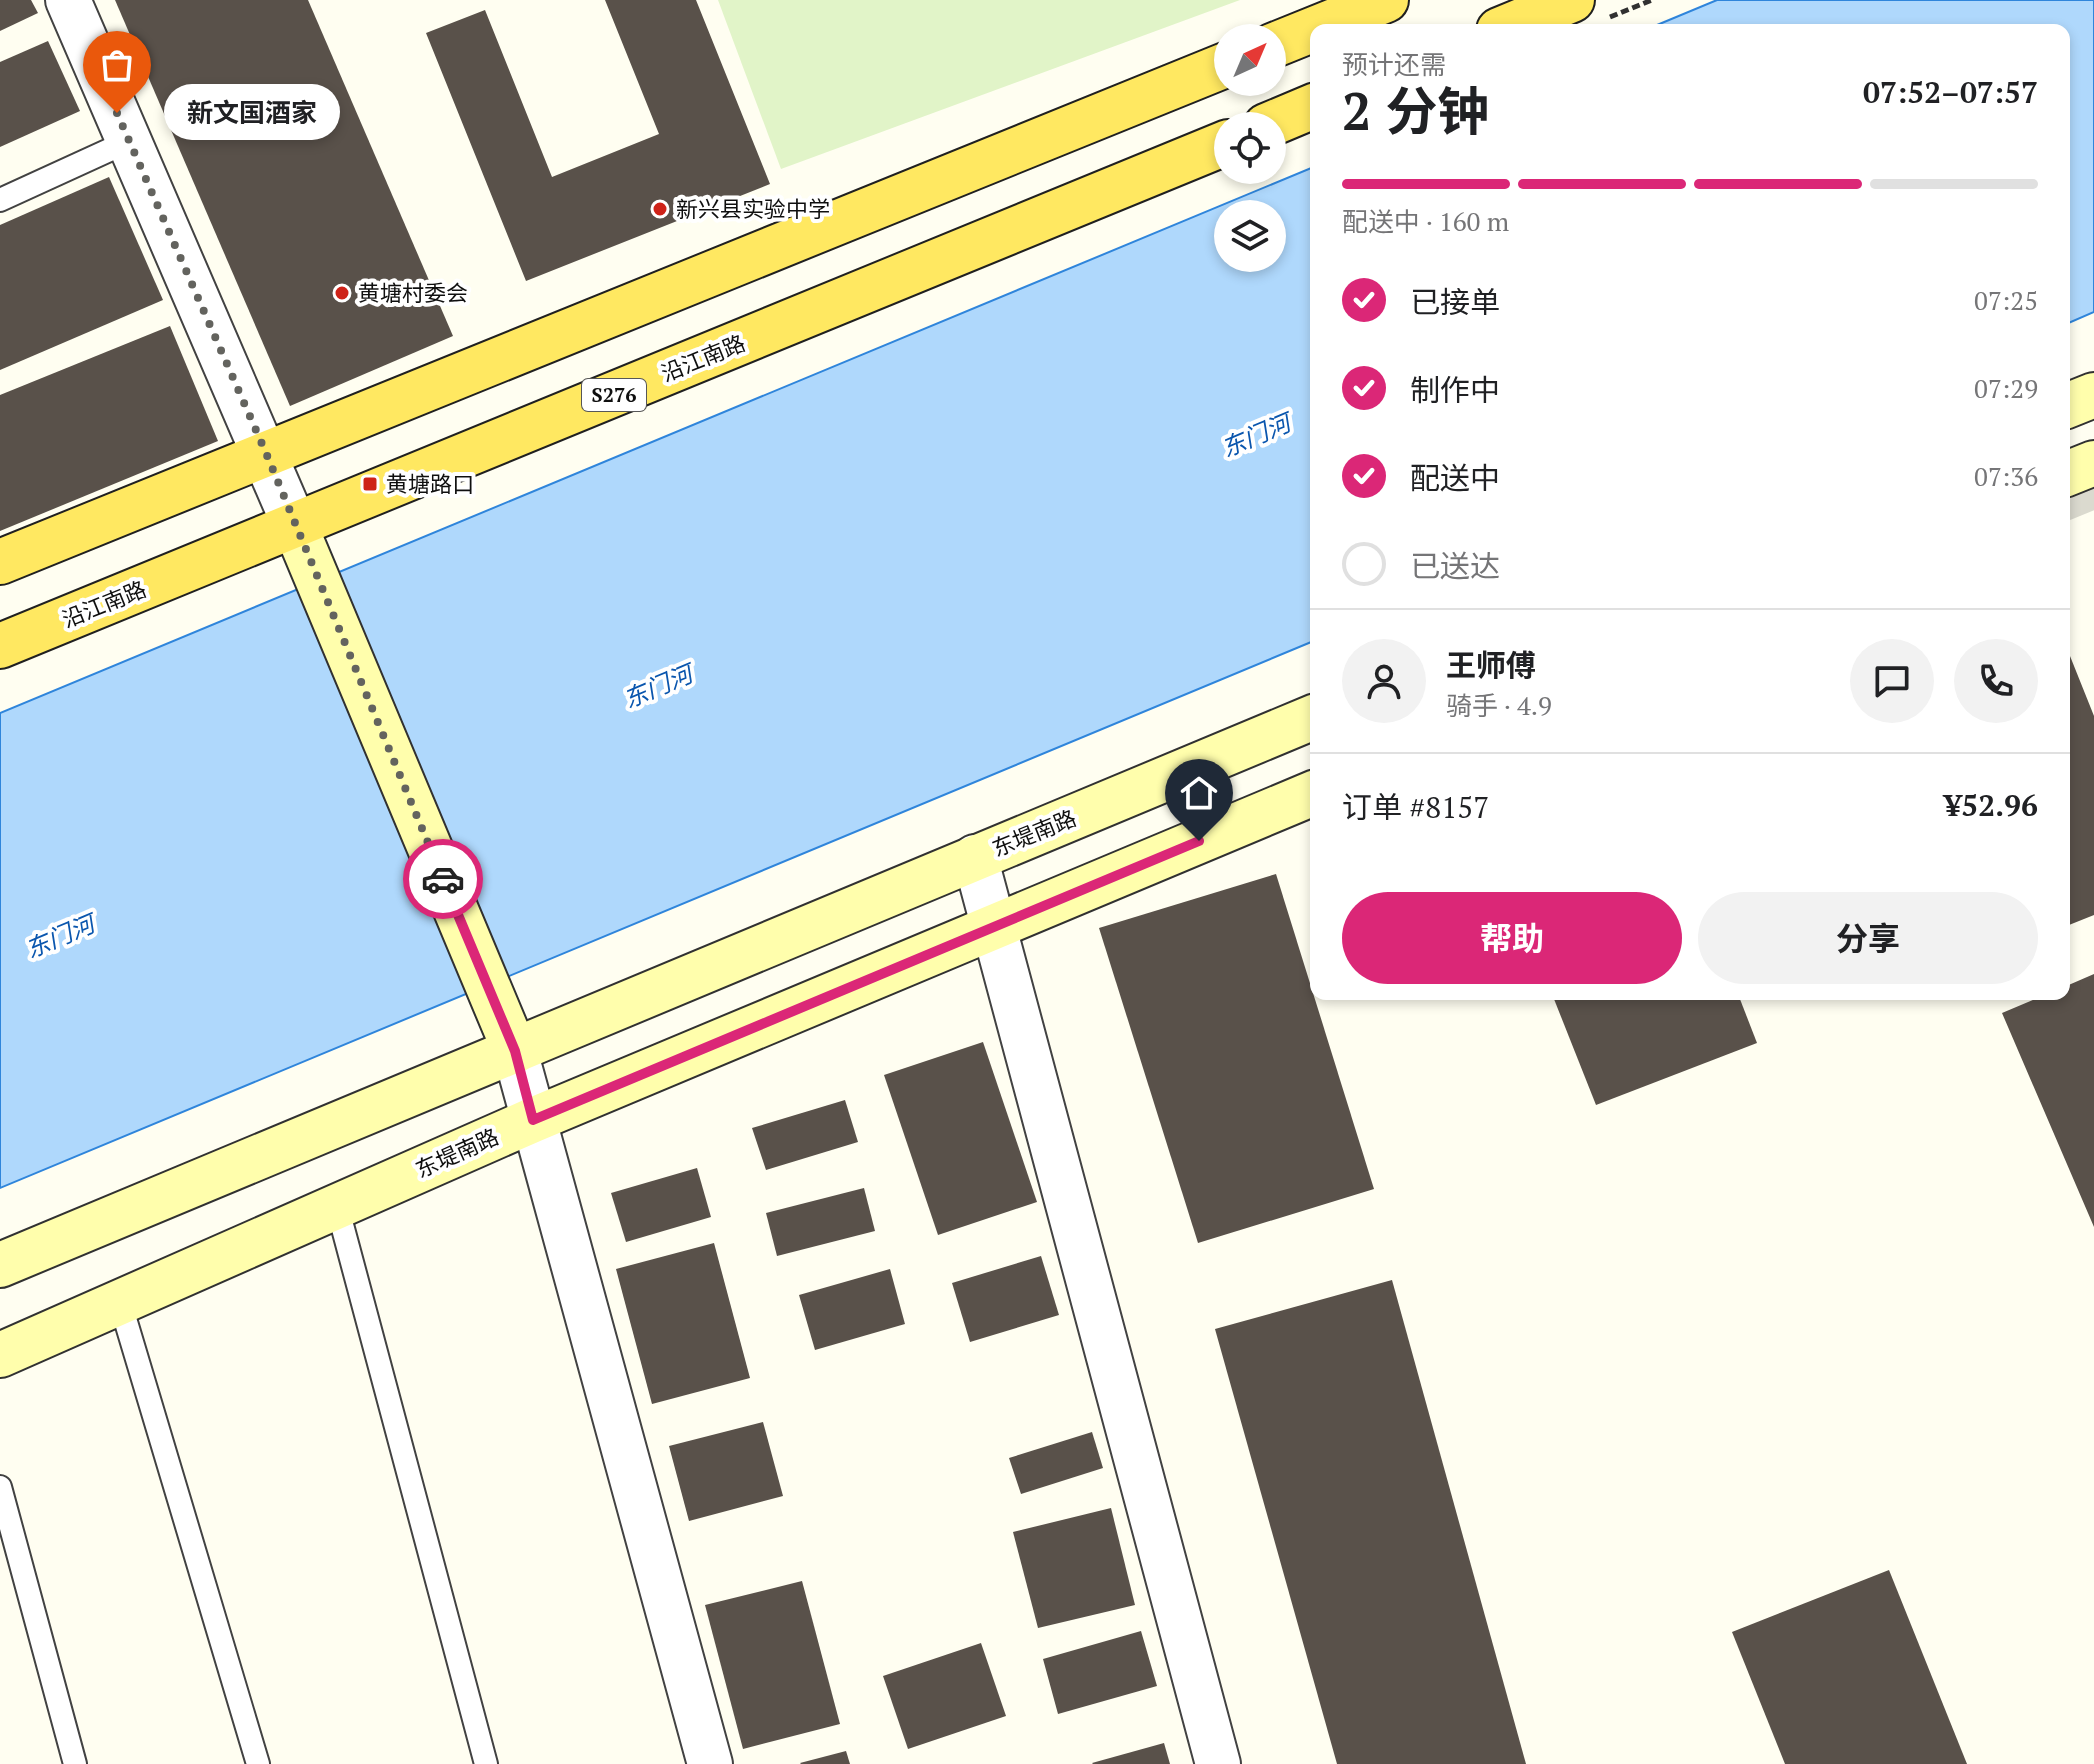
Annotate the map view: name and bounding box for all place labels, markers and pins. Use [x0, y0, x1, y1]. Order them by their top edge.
pin [83, 31, 151, 113]
callout: 新文国酒家 [165, 85, 341, 141]
place label: 新兴县实验中学 [676, 194, 830, 223]
marker: 新兴县实验中学 [651, 200, 669, 218]
place label: 黄塘村委会 [358, 278, 468, 307]
marker: 黄塘村委会 [333, 284, 351, 302]
place label: 黄塘路口 [386, 469, 474, 498]
marker: 黄塘路口 [361, 475, 379, 493]
pin [1165, 759, 1233, 841]

